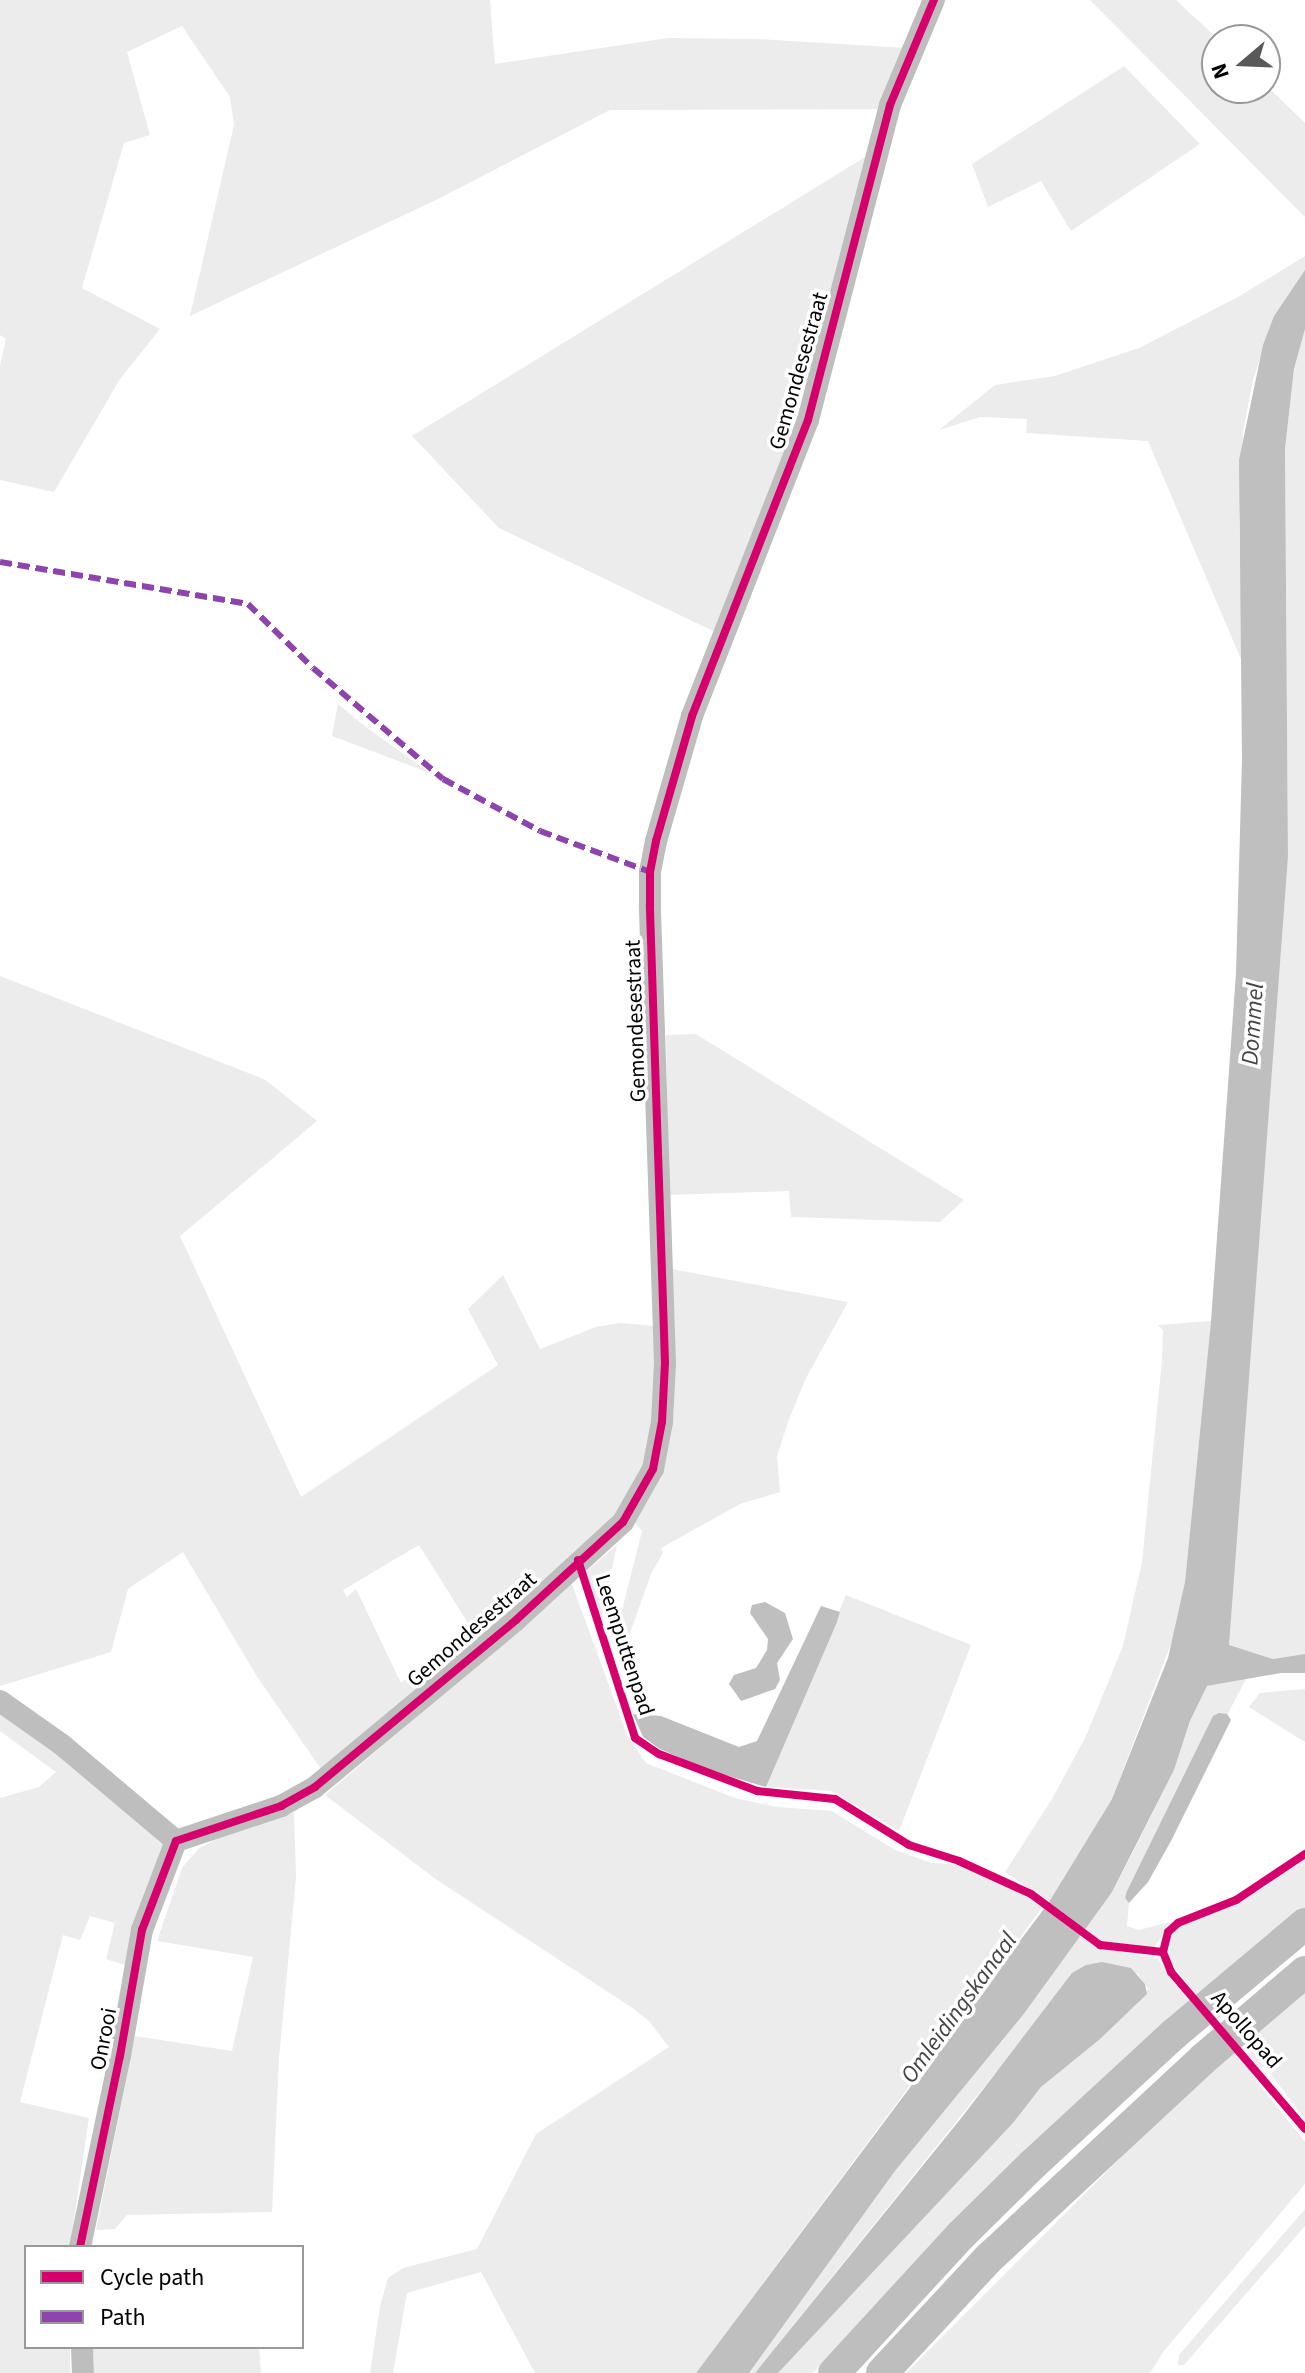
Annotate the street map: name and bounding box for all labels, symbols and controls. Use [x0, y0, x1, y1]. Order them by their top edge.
north arrow [1201, 24, 1281, 104]
text: N [1203, 59, 1238, 83]
street label: Gemondesestraat [764, 289, 834, 453]
street label: Gemondesestraat [620, 939, 652, 1103]
water label: Dommel [1236, 982, 1270, 1066]
street label: Gemondesestraat [402, 1567, 542, 1693]
street label: Leemputtenpad [589, 1571, 659, 1719]
water label: Omleidingskanaal [895, 1927, 1023, 2089]
street label: Apollopad [1205, 1986, 1287, 2074]
street label: Onrooi [85, 2005, 123, 2073]
legend [24, 2245, 304, 2349]
text: Cycle path [100, 2260, 204, 2295]
text: Path [100, 2300, 146, 2335]

